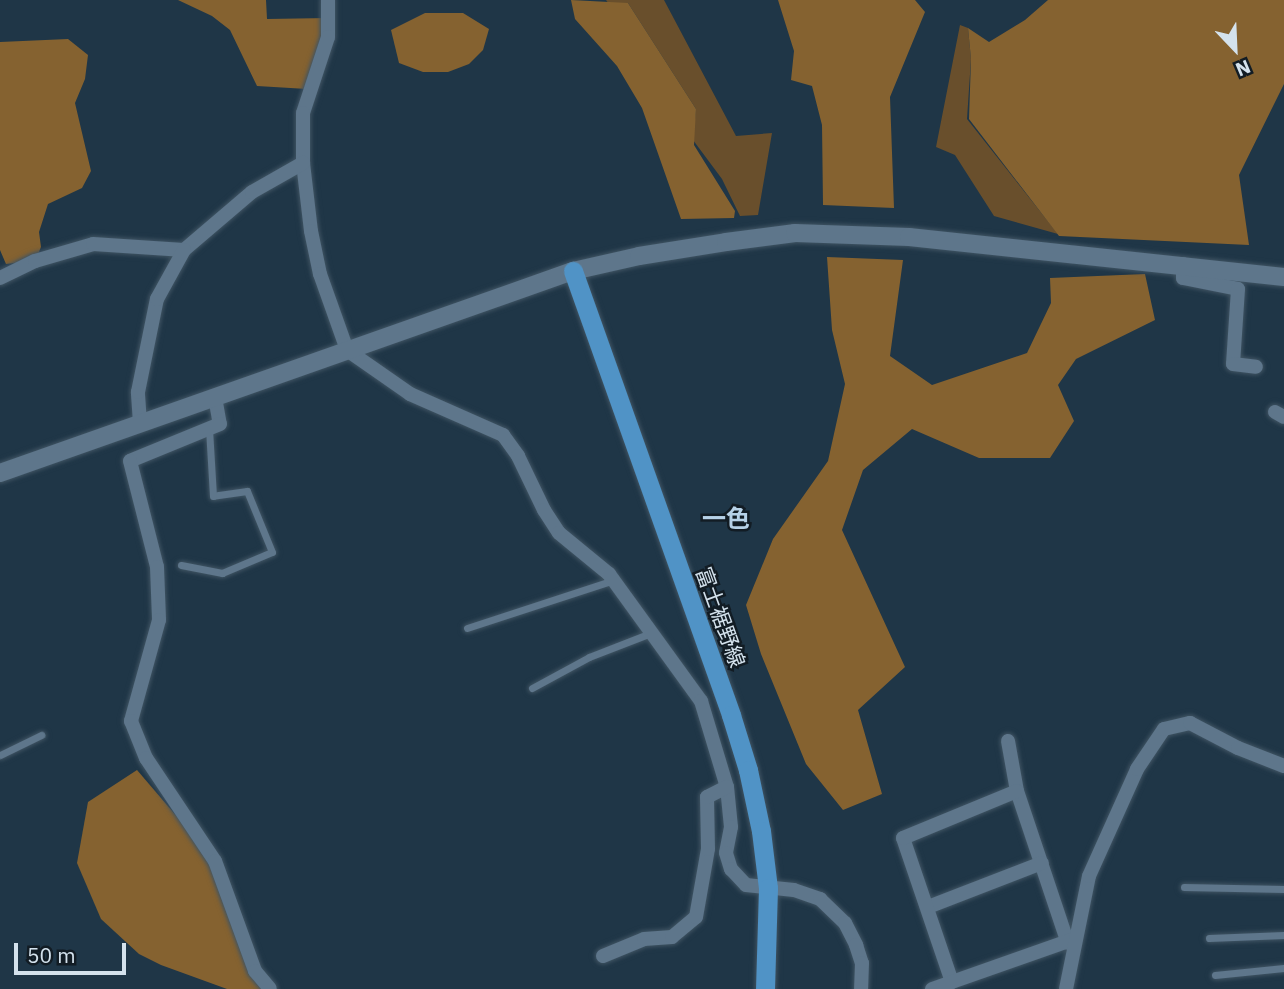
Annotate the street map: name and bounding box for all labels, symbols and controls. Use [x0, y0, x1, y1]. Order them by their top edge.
north arrow [1200, 14, 1270, 84]
text: N [1232, 55, 1254, 82]
district label: 一色 [702, 505, 750, 533]
street label: 富士裾野線 [691, 563, 751, 671]
scale bar [18, 930, 130, 974]
text: 50 m [27, 941, 76, 969]

